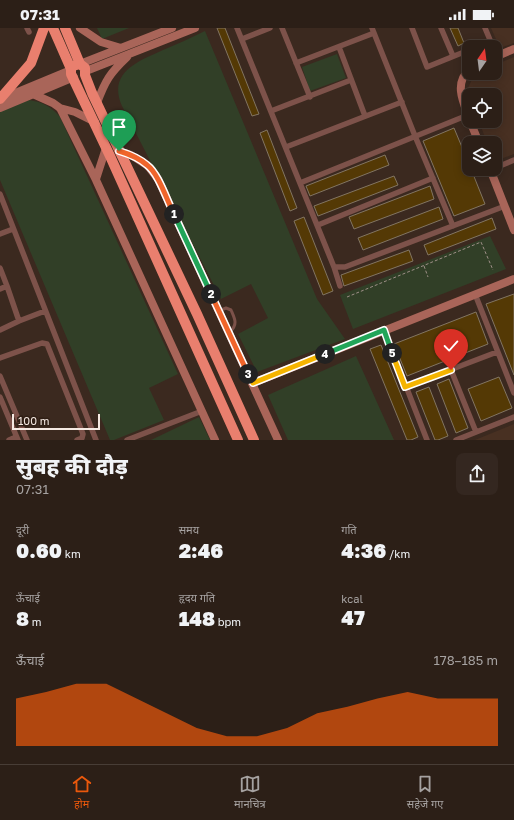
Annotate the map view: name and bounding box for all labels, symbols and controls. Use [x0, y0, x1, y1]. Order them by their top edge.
text: 07:31 [20, 5, 60, 23]
north arrow [462, 40, 502, 80]
map controls [462, 40, 502, 176]
button: locate [462, 88, 502, 128]
pin [102, 110, 136, 151]
icon: arrive [108, 116, 130, 138]
button: layers [462, 136, 502, 176]
pin: 1 [164, 204, 184, 224]
text: 1 [171, 207, 177, 220]
pin: 2 [201, 284, 221, 304]
text: 2 [208, 287, 214, 300]
pin [434, 329, 468, 370]
icon: check [440, 335, 462, 357]
pin: 5 [382, 343, 402, 363]
pin: 4 [315, 344, 335, 364]
text: 5 [389, 346, 395, 359]
text: 4 [322, 347, 328, 360]
pin: 3 [238, 364, 258, 384]
text: 3 [245, 367, 251, 380]
scale bar [12, 412, 100, 431]
text: 100 m [18, 414, 49, 427]
text: सुबह की दौड़ [16, 452, 128, 479]
button: share [456, 453, 498, 495]
text: 07:31 [16, 481, 49, 497]
text: दूरी [16, 523, 29, 536]
text: समय [179, 523, 199, 536]
text: गति [341, 523, 357, 536]
text: 0.60 [16, 538, 62, 562]
text: 2:46 [179, 538, 223, 562]
text: 4:36 [341, 538, 386, 562]
text: km [62, 547, 81, 560]
text: /km [386, 547, 410, 560]
text: ऊँचाई [16, 591, 40, 604]
text: हृदय गति [179, 591, 215, 604]
text: kcal [341, 592, 363, 605]
text: 47 [341, 605, 365, 629]
text: 8 [16, 606, 29, 630]
text: 148 [179, 606, 215, 630]
text: m [29, 615, 42, 628]
text: bpm [215, 615, 241, 628]
text: ऊँचाई [16, 652, 44, 668]
text: 178–185 m [433, 652, 498, 668]
tab: होम [71, 773, 93, 812]
tab: मानचित्र [234, 773, 265, 812]
tab: सहेजे गए [407, 773, 443, 812]

